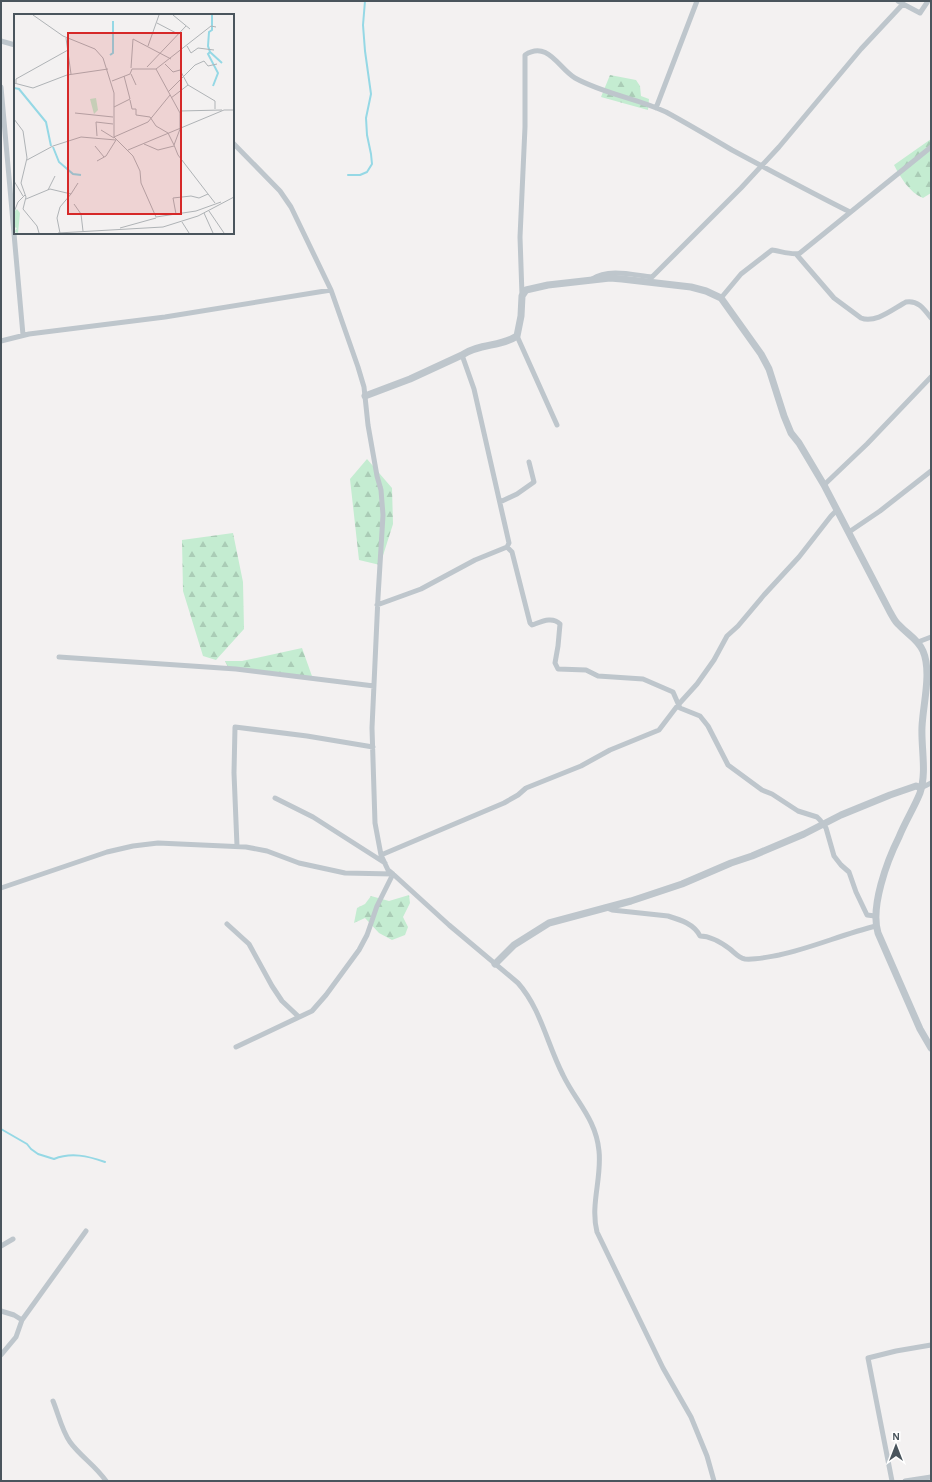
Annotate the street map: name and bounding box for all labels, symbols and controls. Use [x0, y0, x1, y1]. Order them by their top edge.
inset map [14, 14, 234, 234]
north arrow [876, 1426, 916, 1466]
text: N [892, 1431, 900, 1442]

